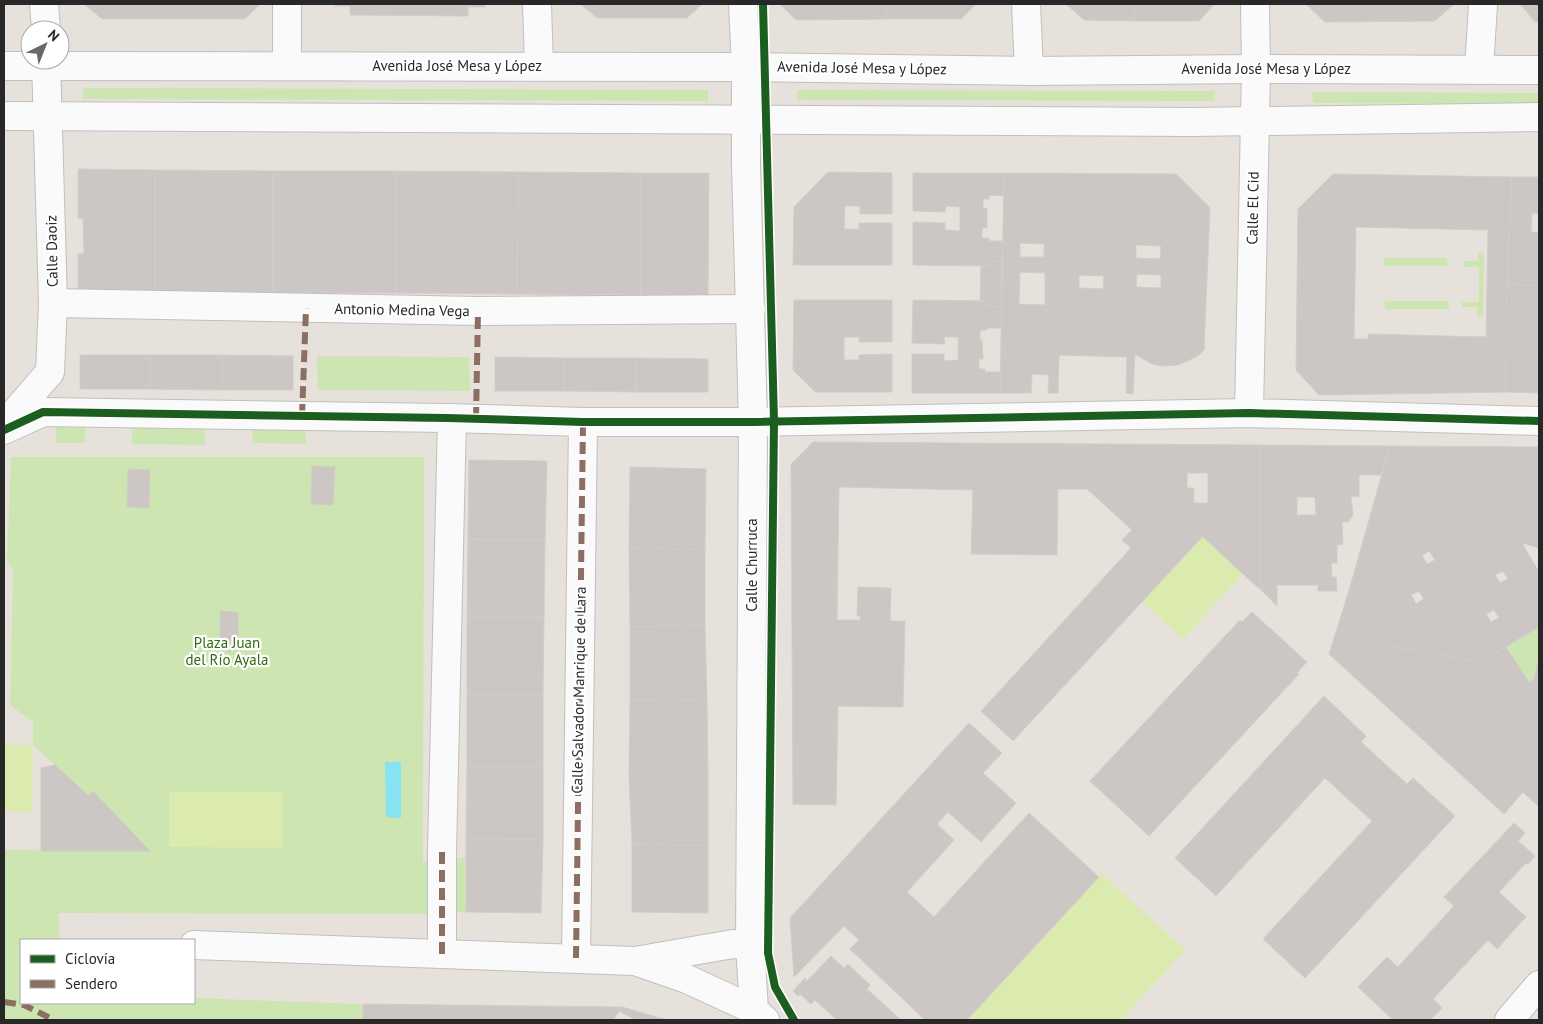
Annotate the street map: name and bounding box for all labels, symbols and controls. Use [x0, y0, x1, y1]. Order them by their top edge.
north arrow [20, 20, 70, 70]
text: N [44, 26, 63, 45]
street label: Avenida José Mesa y López [372, 56, 542, 75]
street label: Avenida José Mesa y López [777, 57, 947, 78]
street label: Avenida José Mesa y López [1181, 59, 1351, 78]
street label: Calle El Cid [1242, 171, 1263, 245]
street label: Calle Daoiz [41, 215, 62, 287]
street label: Antonio Medina Vega [334, 299, 470, 320]
street label: Calle Churruca [742, 518, 761, 612]
street label: Calle Salvador Manrique de Lara [567, 586, 590, 794]
park label: Plaza Juan del Río Ayala [186, 633, 268, 669]
legend [20, 939, 195, 1004]
text: Ciclovía [65, 949, 115, 968]
text: Sendero [65, 974, 118, 993]

